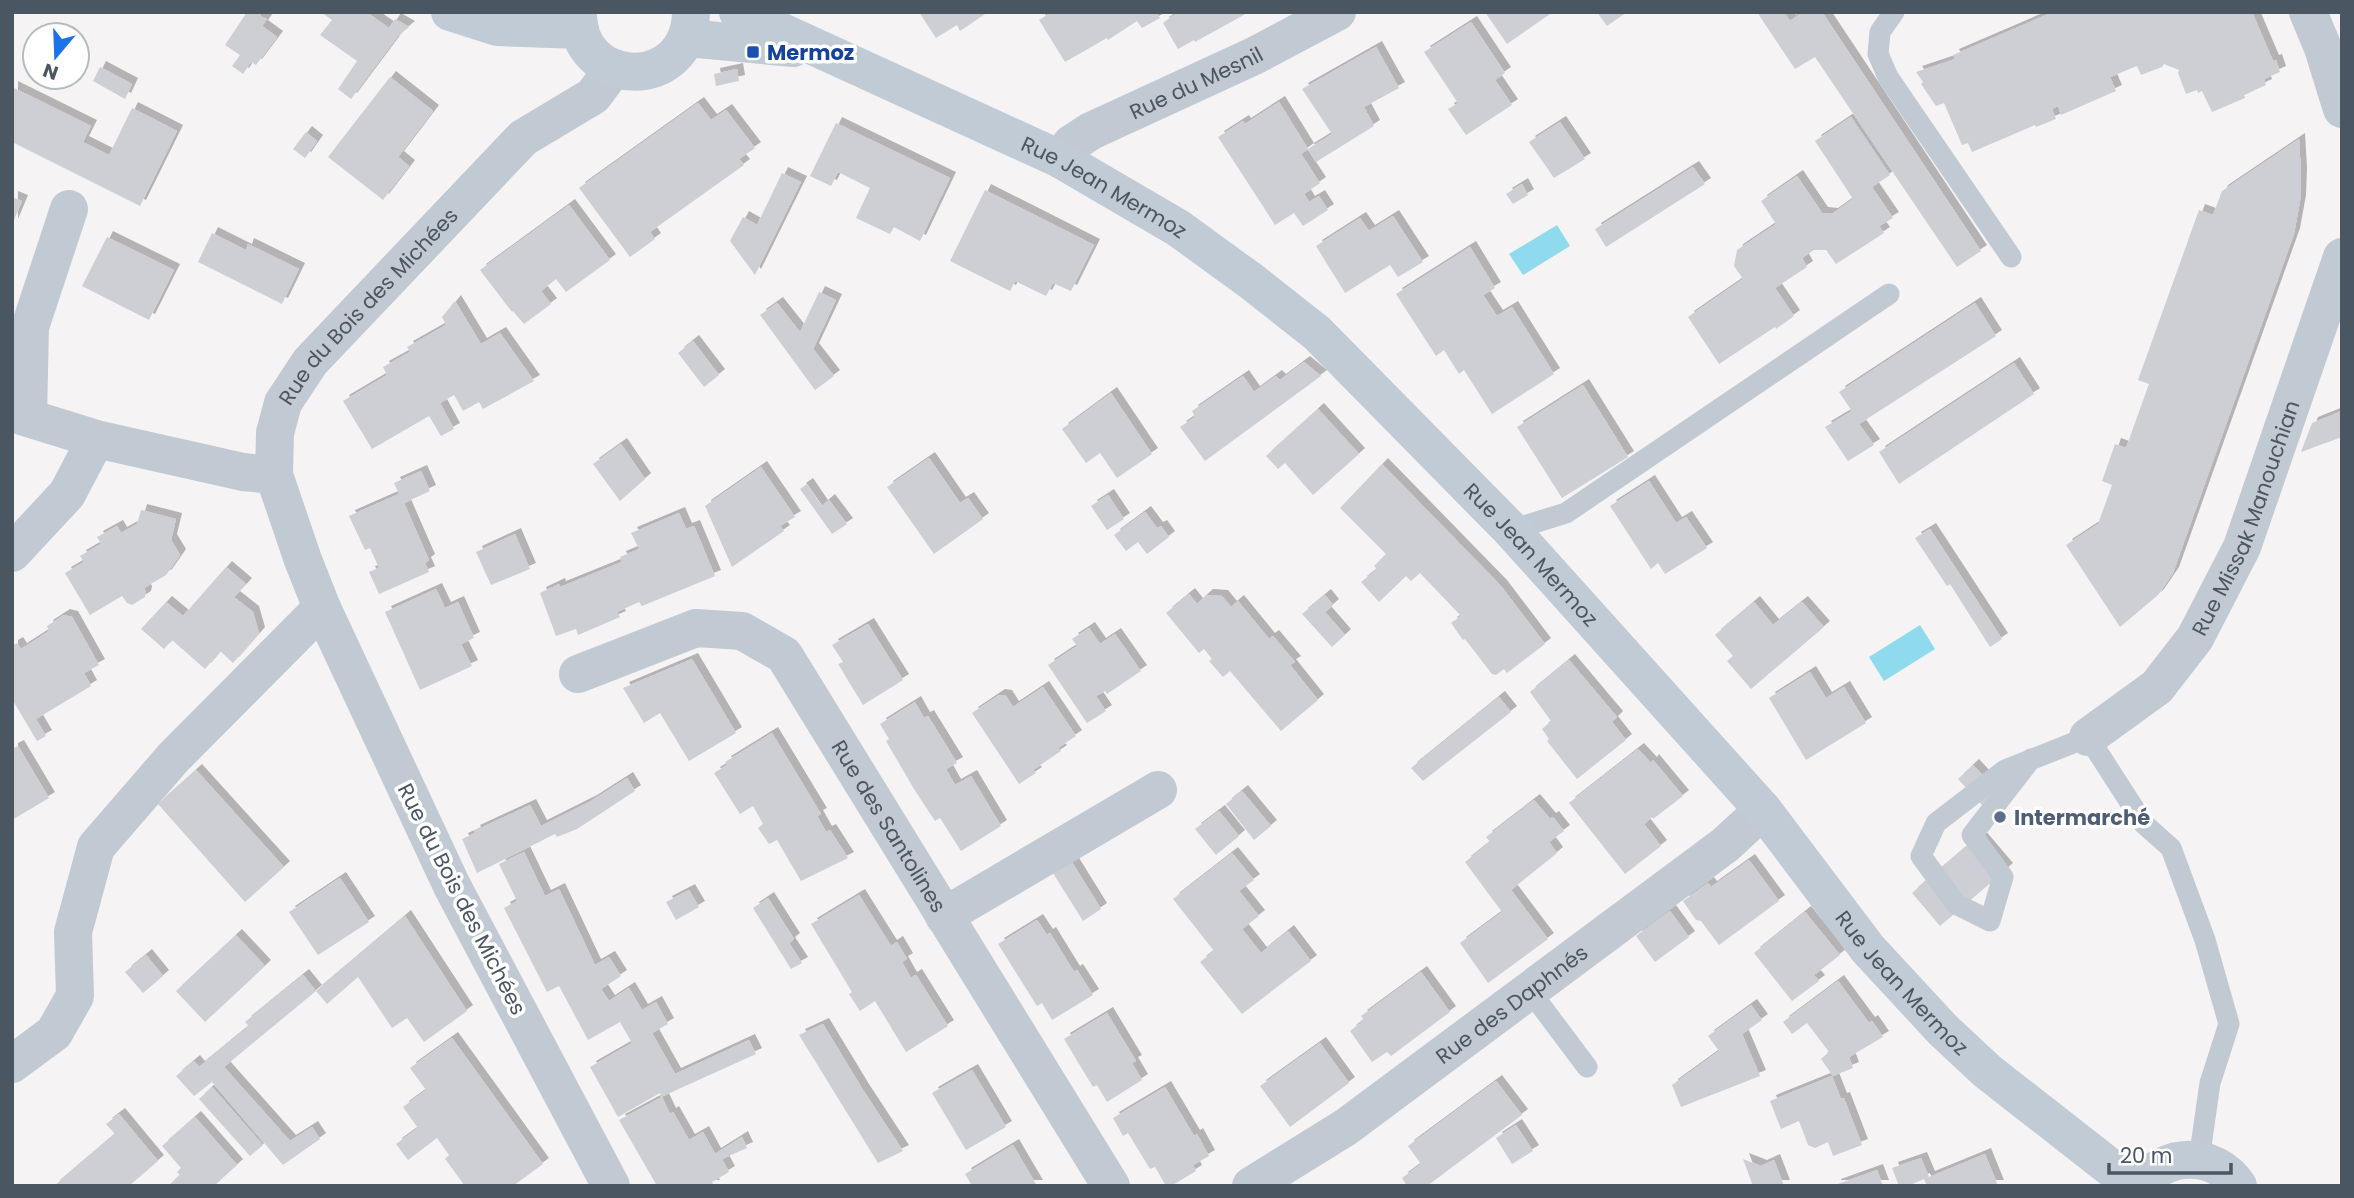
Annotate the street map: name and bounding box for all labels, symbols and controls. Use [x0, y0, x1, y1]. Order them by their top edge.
north arrow [21, 21, 91, 91]
place label: Mermoz [767, 38, 854, 67]
street label: Rue du Mesnil [1124, 39, 1268, 126]
marker: Mermoz [745, 44, 761, 60]
text: N [39, 57, 62, 87]
street label: Rue Jean Mermoz [1017, 129, 1193, 245]
street label: Rue du Bois des Michées [271, 201, 464, 410]
street label: Rue Missak Manouchian [2184, 396, 2306, 641]
street label: Rue Jean Mermoz [1458, 476, 1605, 632]
street label: Rue des Santolines [825, 734, 953, 918]
street label: Rue du Bois des Michées [391, 778, 533, 1020]
place label: Intermarché [2014, 803, 2150, 832]
marker: Intermarché [1992, 809, 2008, 825]
street label: Rue Jean Mermoz [1829, 904, 1975, 1061]
street label: Rue des Daphnés [1429, 938, 1593, 1070]
scale bar [2109, 1132, 2232, 1176]
text: 20 m [2120, 1141, 2173, 1170]

